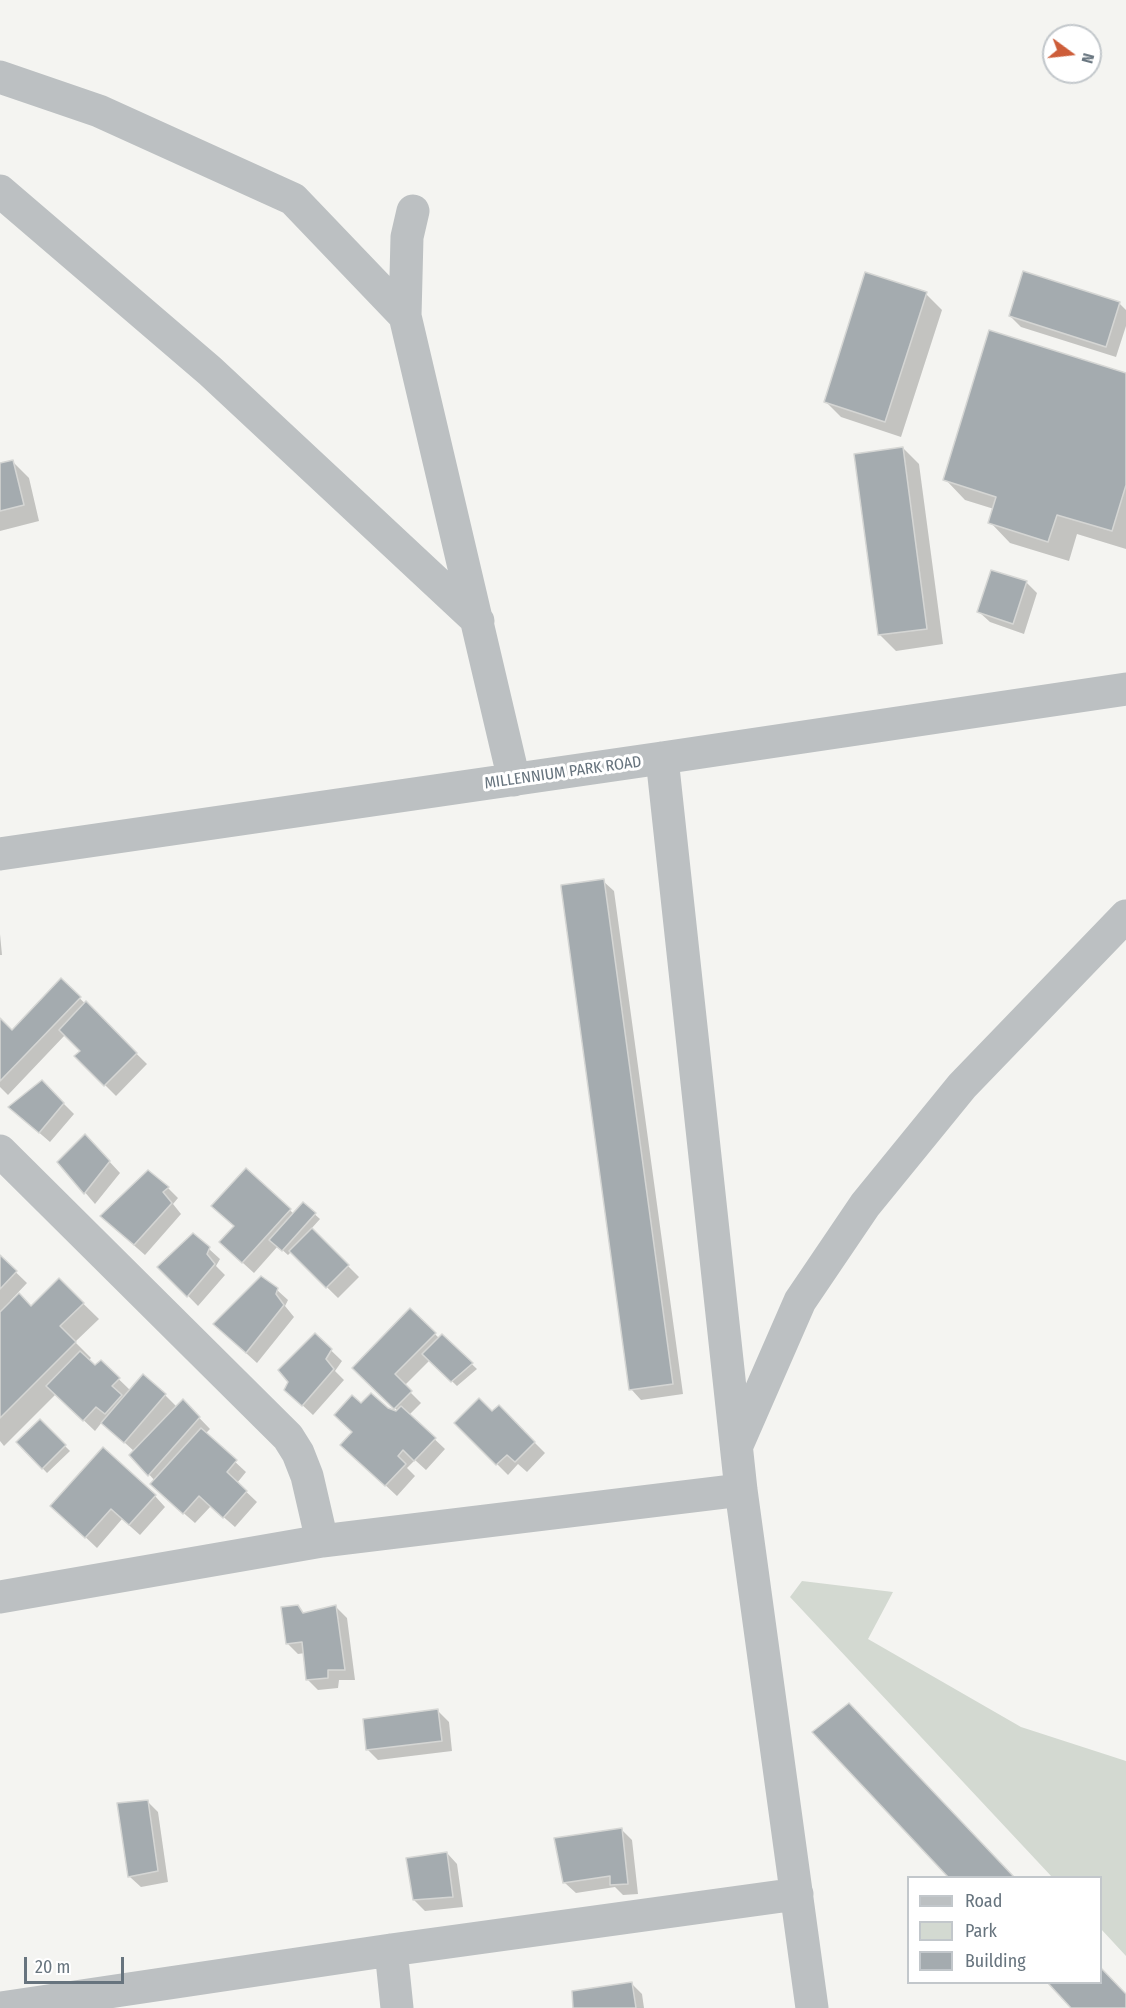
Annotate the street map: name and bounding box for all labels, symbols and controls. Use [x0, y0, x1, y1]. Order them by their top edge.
north arrow [1042, 24, 1102, 84]
text: N [1078, 51, 1098, 65]
street label: MILLENNIUM PARK ROAD [483, 752, 643, 794]
legend [907, 1876, 1102, 1984]
text: Road [965, 1890, 1002, 1912]
text: Park [965, 1920, 997, 1942]
scale bar [27, 1945, 128, 1983]
text: Building [965, 1950, 1026, 1972]
text: 20 m [35, 1956, 70, 1978]

